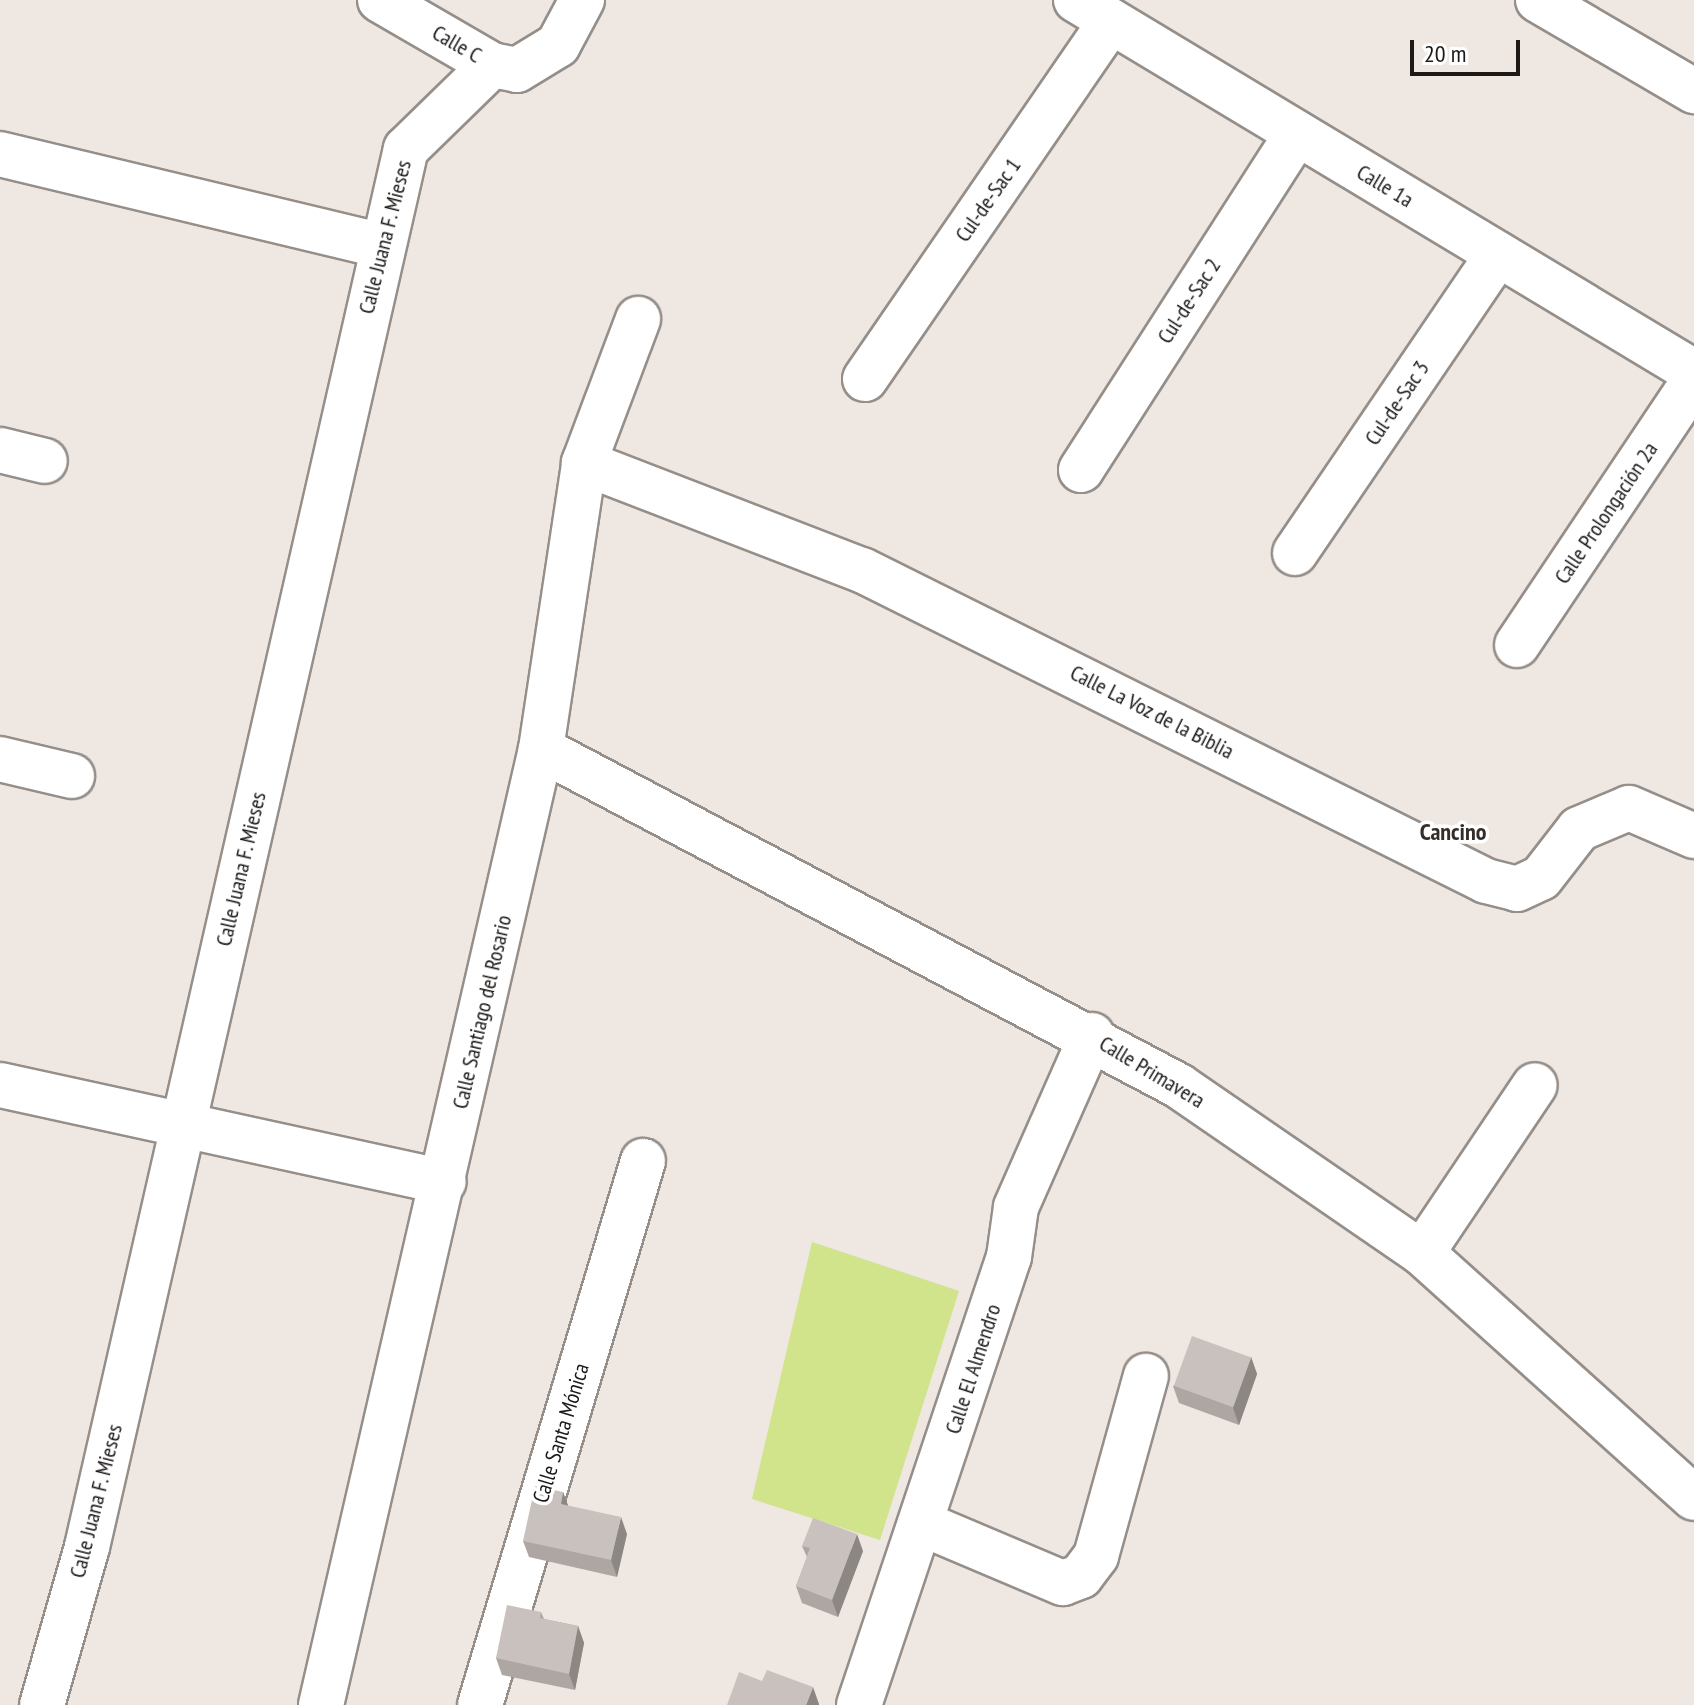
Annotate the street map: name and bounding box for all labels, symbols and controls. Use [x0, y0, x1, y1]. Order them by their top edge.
street label: Calle C [428, 19, 486, 69]
scale bar [1414, 24, 1524, 74]
text: 20 m [1424, 38, 1466, 69]
street label: Cul-de-Sac 1 [950, 153, 1026, 247]
street label: Calle Juana F. Mieses [353, 157, 417, 317]
street label: Calle 1a [1352, 159, 1418, 213]
street label: Cul-de-Sac 2 [1152, 253, 1226, 349]
street label: Cul-de-Sac 3 [1359, 356, 1435, 450]
street label: Calle Prolongación 2a [1549, 437, 1663, 589]
street label: Calle La Voz de la Biblia [1065, 659, 1239, 765]
street label: Calle Juana F. Mieses [210, 789, 272, 949]
district label: Cancino [1420, 818, 1486, 846]
street label: Calle Santiago del Rosario [447, 913, 517, 1111]
street label: Calle Primavera [1095, 1030, 1209, 1114]
street label: Calle El Almendro [940, 1300, 1006, 1438]
street label: Calle Santa Mónica [527, 1360, 595, 1506]
street label: Calle Juana F. Mieses [64, 1421, 128, 1581]

